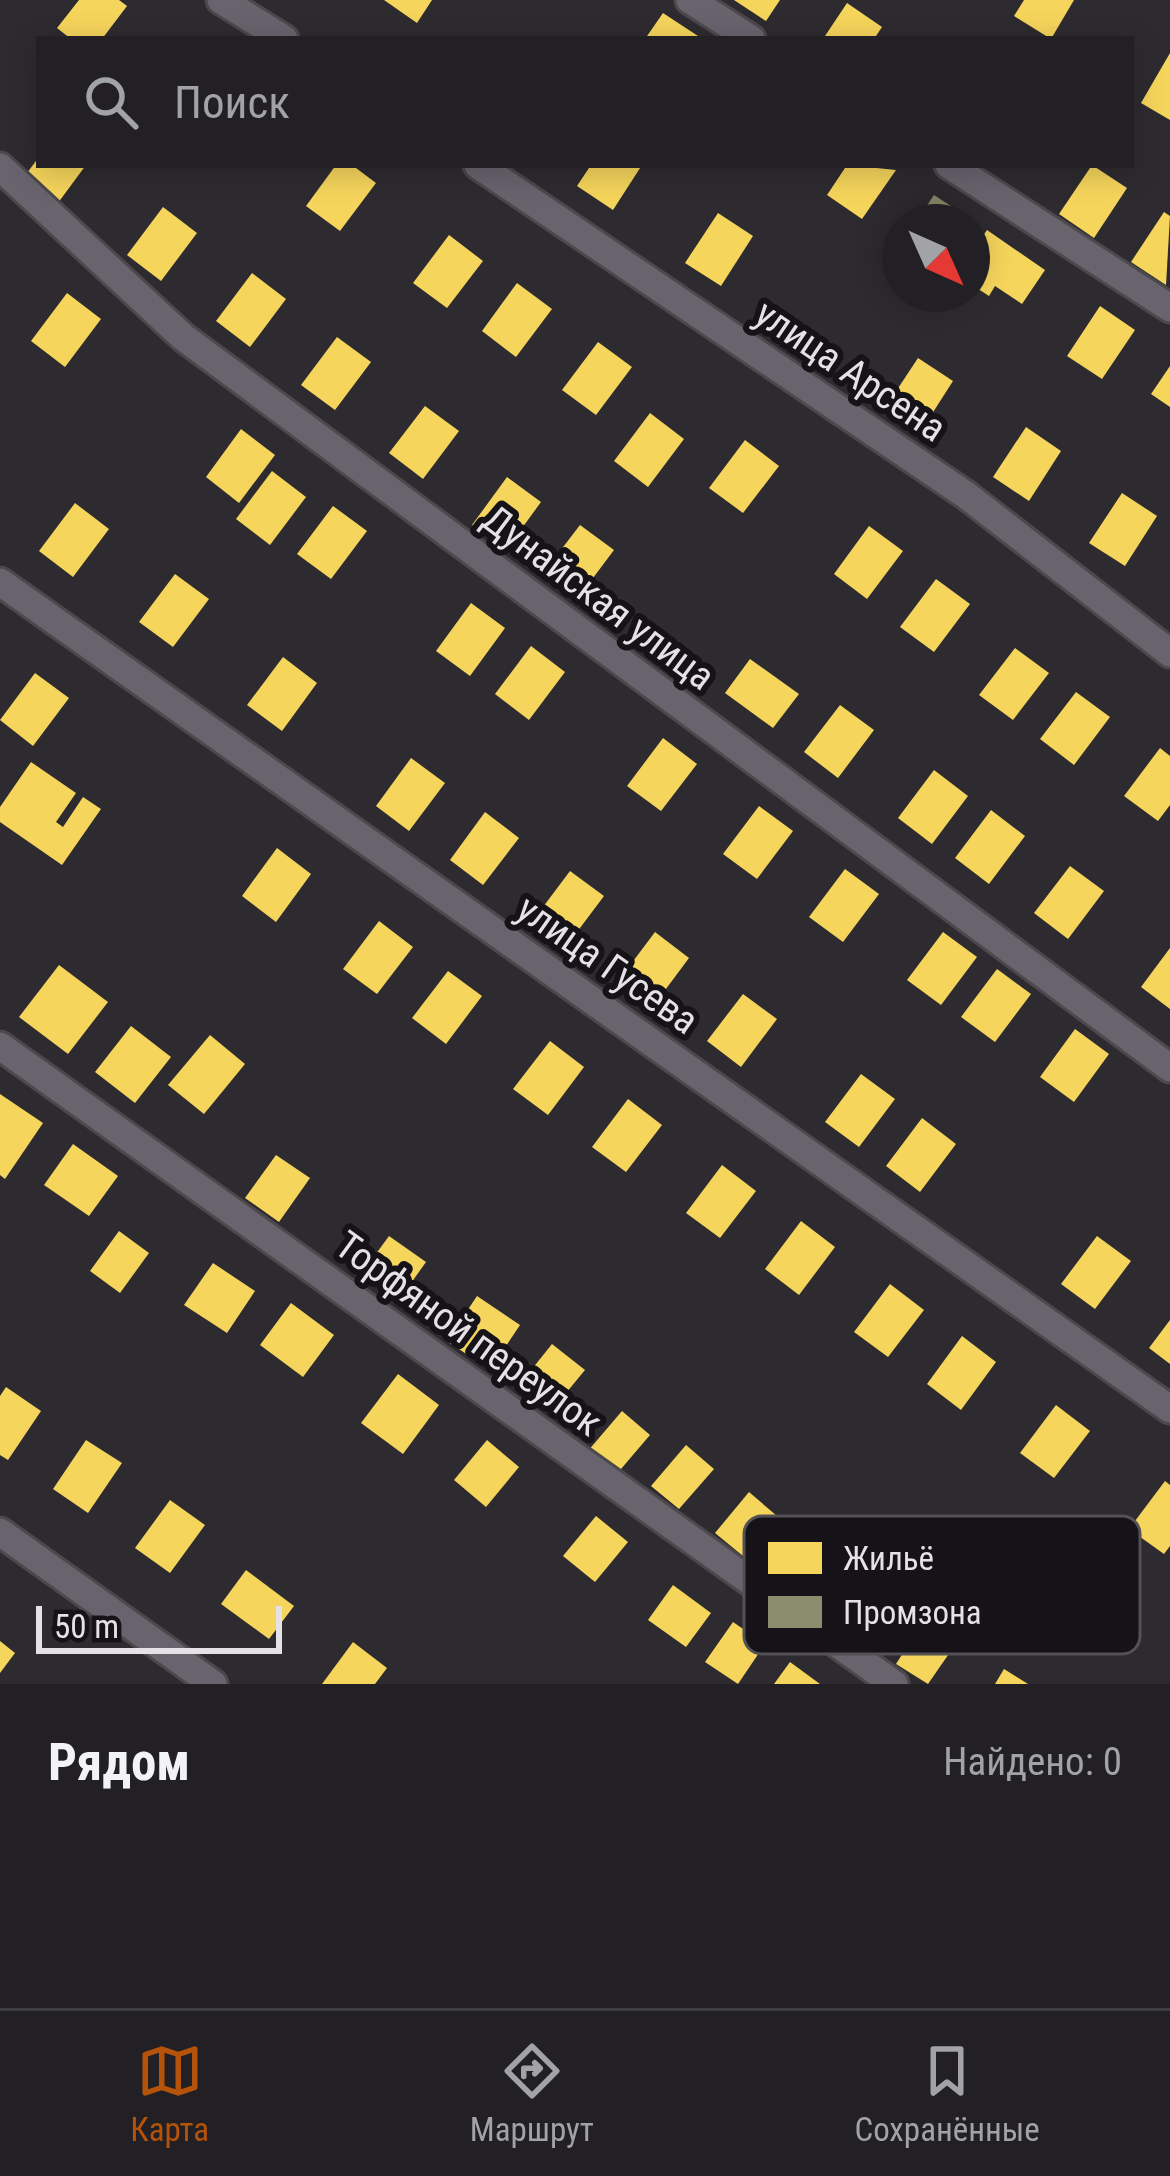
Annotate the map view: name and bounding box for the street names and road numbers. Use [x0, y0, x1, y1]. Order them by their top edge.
street label: улица Арсена [746, 290, 954, 451]
street label: Дунайская улица [474, 496, 723, 700]
street label: улица Гусева [508, 886, 707, 1044]
street label: Торфяной переулок [326, 1222, 611, 1446]

